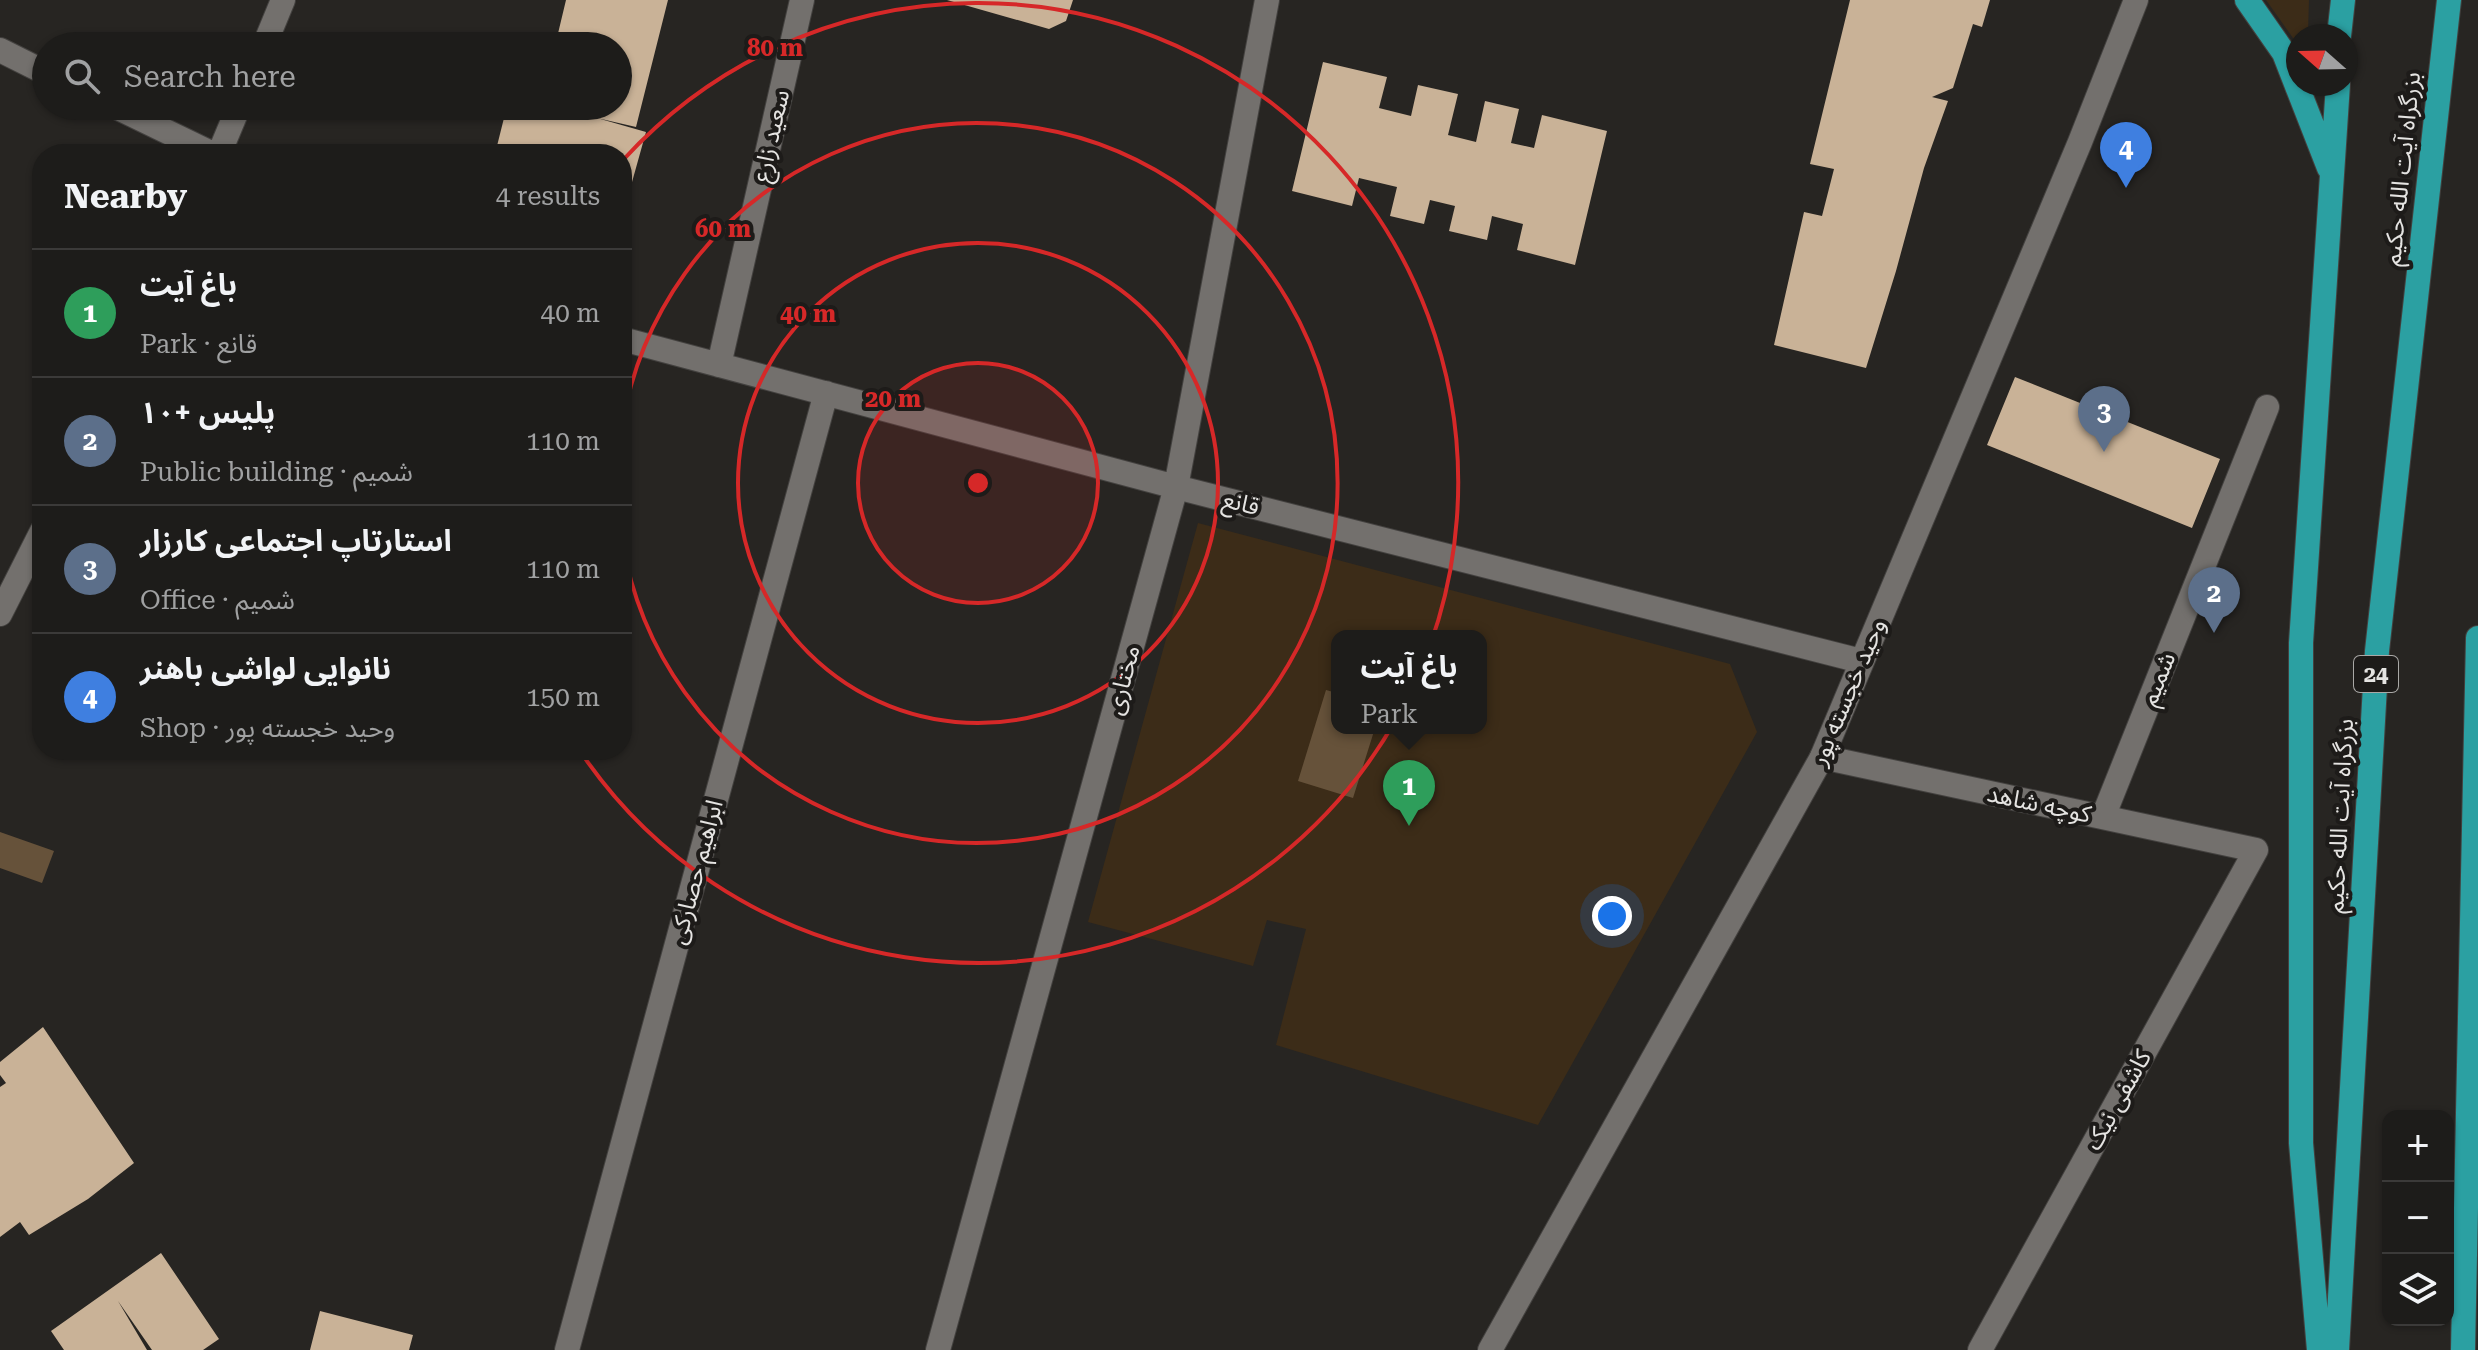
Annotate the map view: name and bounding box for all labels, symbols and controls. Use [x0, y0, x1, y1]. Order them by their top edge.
north arrow [2286, 24, 2358, 96]
search box [32, 32, 632, 120]
text: 80 m [747, 34, 803, 62]
icon: search [60, 54, 104, 98]
text: Search here [124, 59, 296, 94]
street label: بزرگراه آیت الله حکیم [2378, 71, 2429, 268]
street label: سعید زارع [747, 87, 798, 186]
pin: 4 [2100, 122, 2152, 188]
text: Nearby [64, 176, 187, 216]
text: 4 results [496, 181, 600, 211]
text: 60 m [695, 215, 751, 243]
text: باغ آیت [140, 267, 237, 302]
text: 1 [83, 298, 97, 328]
text: 40 m [541, 298, 600, 328]
text: 40 m [780, 300, 836, 328]
text: Park · قانع [140, 329, 257, 359]
text: 20 m [865, 385, 921, 413]
pin: 3 [2078, 386, 2130, 452]
text: پلیس +۱۰ [140, 395, 275, 430]
text: 2 [83, 426, 97, 456]
text: 110 m [526, 426, 600, 456]
text: Public building · شمیم [140, 457, 413, 487]
centre of rings [964, 469, 992, 497]
street label: قانع [1219, 485, 1262, 524]
text: استارتاپ اجتماعی کارزار [140, 523, 452, 558]
text: 3 [83, 554, 97, 584]
text: 110 m [526, 554, 600, 584]
pin: 2 [2188, 567, 2240, 633]
text: Office · شمیم [140, 585, 295, 615]
street label: وحید خجسته پور [1804, 615, 1893, 771]
popup [1331, 630, 1487, 734]
street label: مختاری [1100, 642, 1146, 718]
street label: شمیم [2135, 648, 2184, 711]
text: باغ آیت [1361, 649, 1457, 684]
text: نانوایی لواشی باهنر [140, 651, 391, 686]
road number: 24 [2354, 656, 2398, 692]
text: 4 [83, 682, 97, 712]
text: 150 m [526, 682, 600, 712]
text: Park [1361, 699, 1418, 729]
text: Shop · وحید خجسته پور [140, 713, 395, 743]
street label: بزرگراه آیت الله حکیم [2321, 718, 2362, 914]
pin: 1 [1383, 760, 1435, 826]
street label: کوچه شاهد [1984, 779, 2095, 830]
street label: ابراهیم حصارکی [663, 797, 732, 948]
your location [1592, 896, 1632, 936]
street label: کاشفی نیک [2079, 1044, 2157, 1155]
map controls [2382, 1110, 2454, 1326]
button: + [2382, 1110, 2454, 1182]
button: − [2382, 1182, 2454, 1254]
button: layers [2382, 1254, 2454, 1326]

